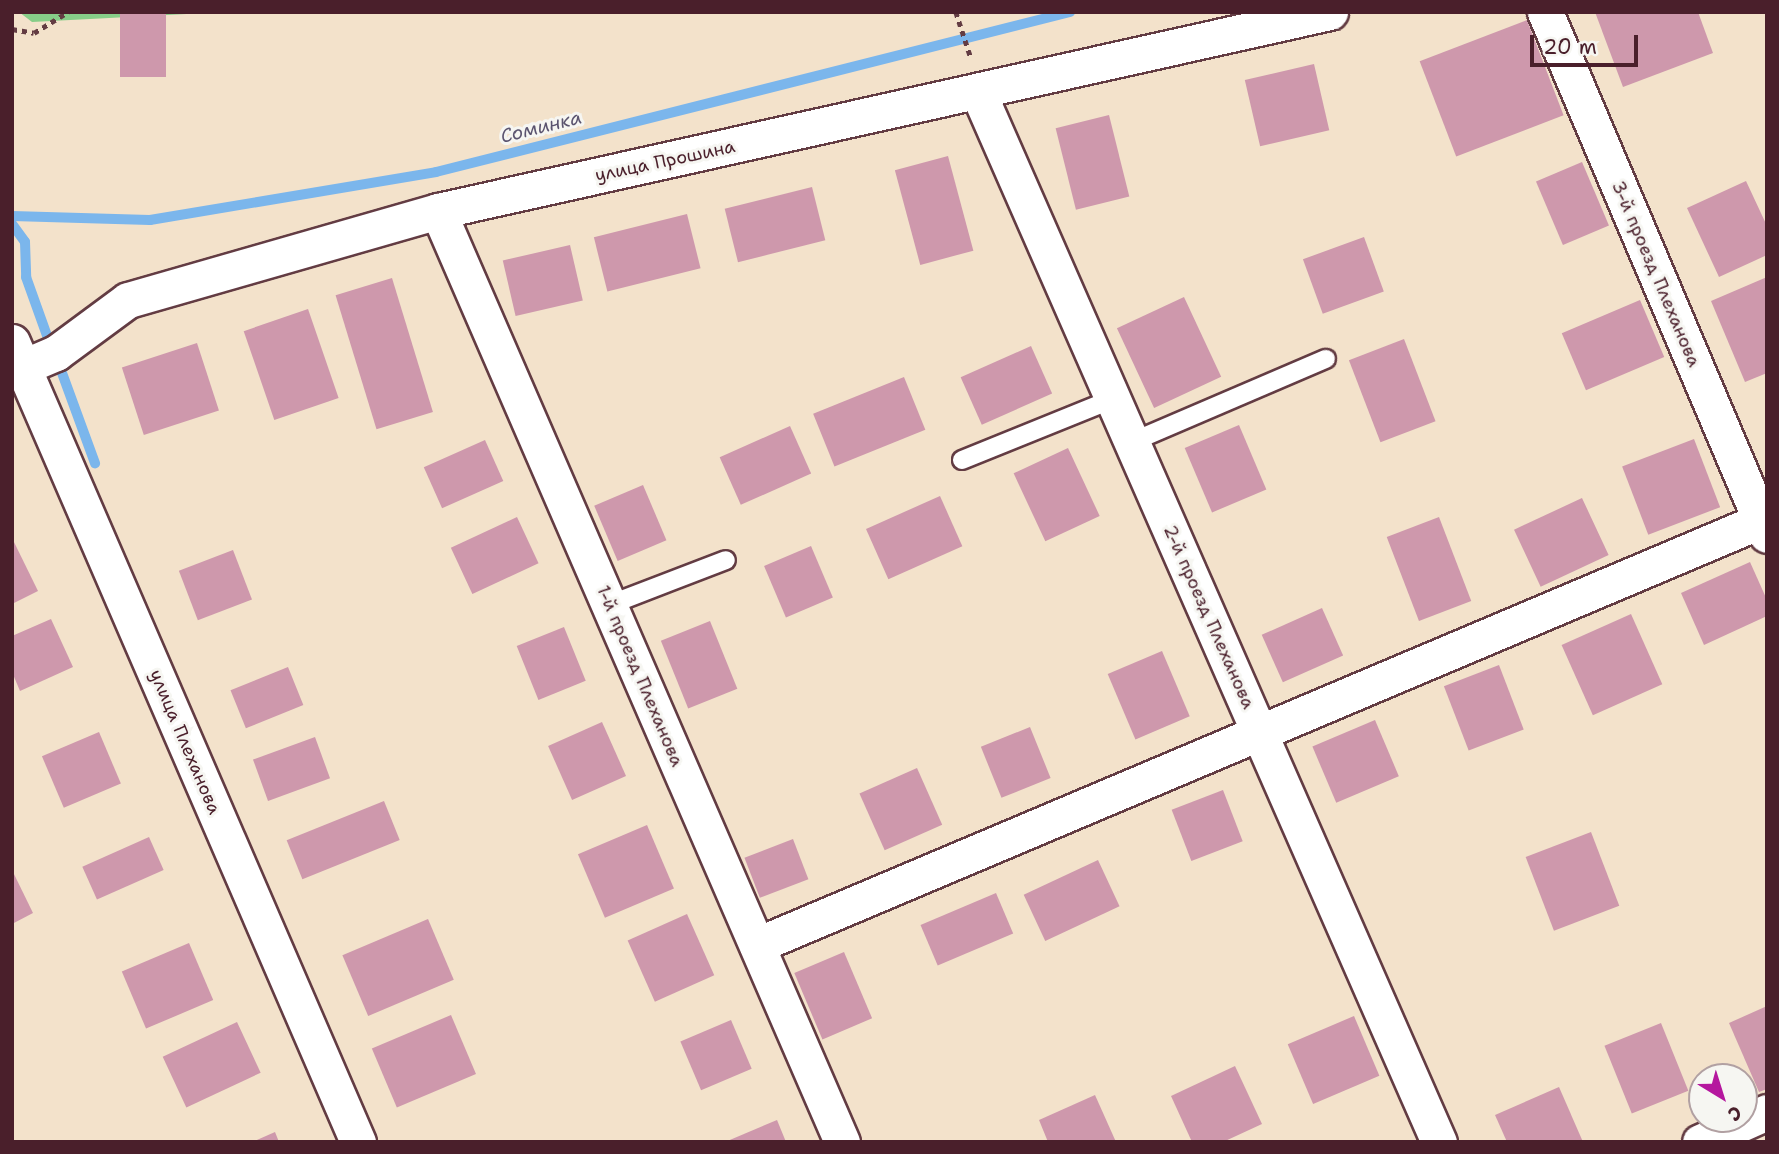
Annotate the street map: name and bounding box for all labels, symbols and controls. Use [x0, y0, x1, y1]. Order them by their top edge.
scale bar [1534, 21, 1642, 65]
text: 20 m [1543, 33, 1597, 61]
water label: Соминка [498, 106, 584, 148]
street label: улица Прошина [593, 136, 737, 186]
street label: 3-й проезд Плеханова [1607, 178, 1705, 370]
street label: 2-й проезд Плеханова [1159, 522, 1259, 712]
street label: 1-й проезд Плеханова [592, 582, 688, 770]
street label: улица Плеханова [145, 666, 225, 818]
north arrow [1688, 1063, 1758, 1133]
text: С [1723, 1100, 1747, 1127]

